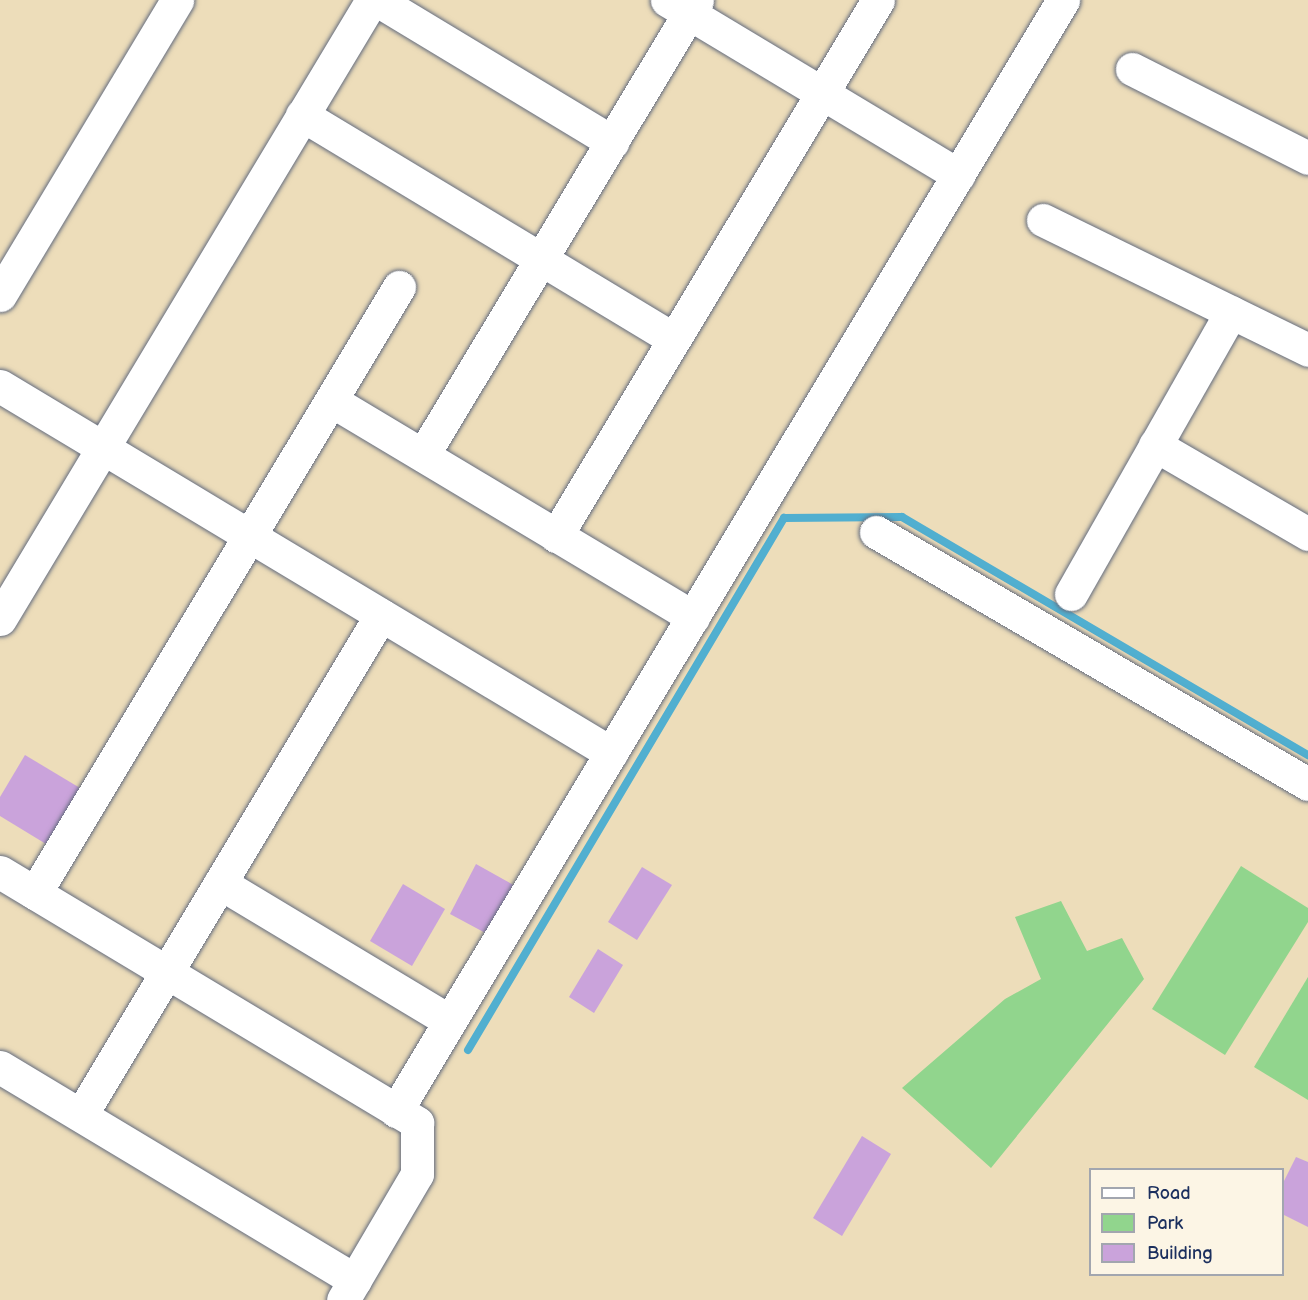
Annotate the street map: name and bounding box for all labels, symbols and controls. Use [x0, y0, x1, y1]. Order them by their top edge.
legend [1089, 1168, 1284, 1276]
text: Road [1147, 1183, 1191, 1204]
text: Park [1147, 1213, 1183, 1234]
text: Building [1147, 1243, 1213, 1264]

